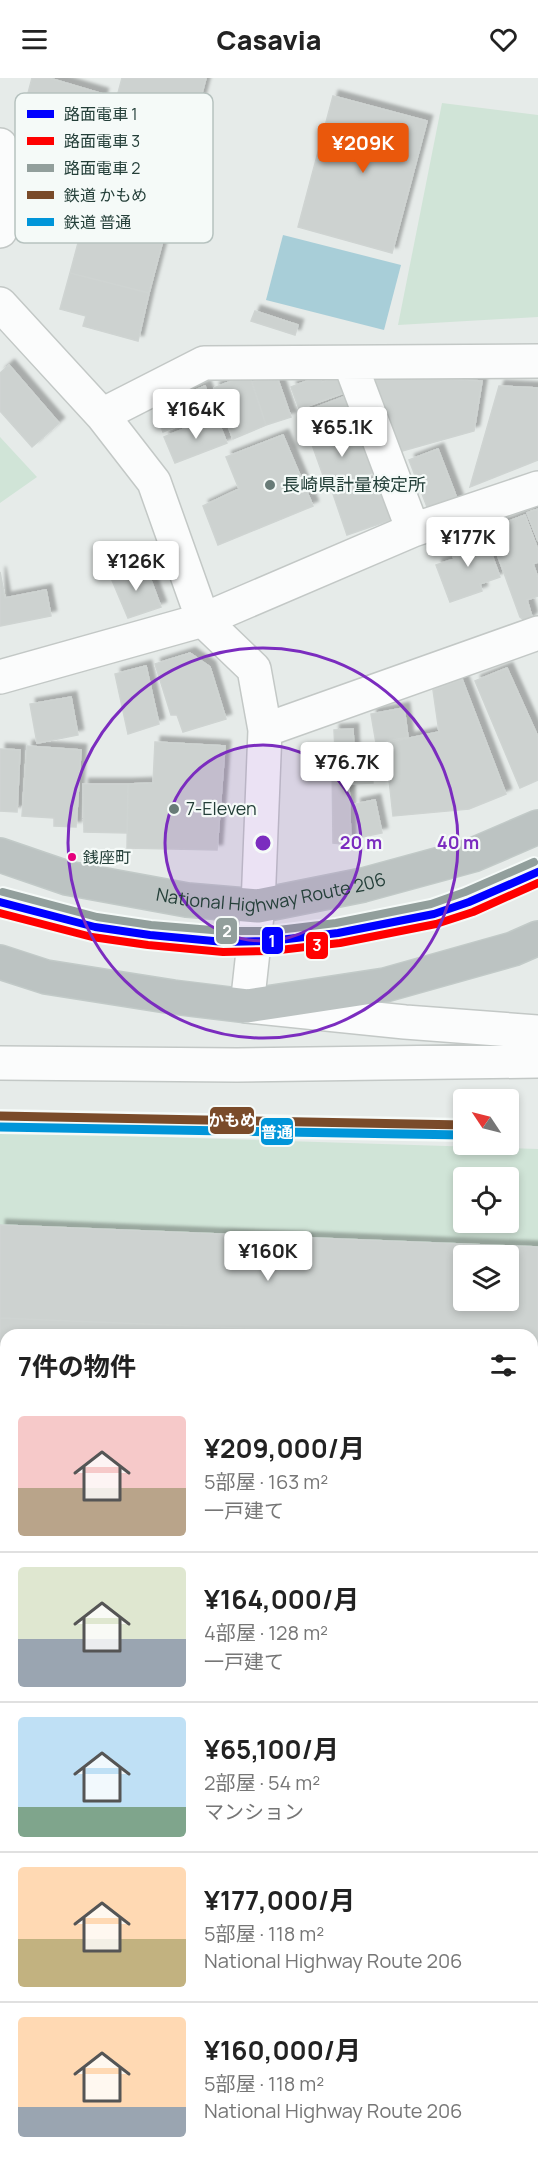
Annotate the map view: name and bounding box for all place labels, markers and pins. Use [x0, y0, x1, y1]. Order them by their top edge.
pin: ¥209K [321, 123, 405, 174]
pin: ¥164K [154, 389, 238, 440]
pin: ¥65.1K [293, 407, 391, 458]
place label: 長崎県計量検定所 [282, 472, 426, 496]
marker: 長崎県計量検定所 [263, 478, 277, 492]
pin: ¥177K [426, 517, 510, 568]
pin: ¥126K [94, 541, 178, 592]
pin: ¥76.7K [298, 742, 396, 793]
place label: 7-Eleven [186, 796, 257, 820]
marker: 7-Eleven [167, 802, 181, 816]
centre of rings [253, 833, 273, 853]
place label: 銭座町 [83, 846, 131, 868]
marker: 銭座町 [66, 851, 78, 863]
pin: ¥160K [226, 1231, 310, 1282]

